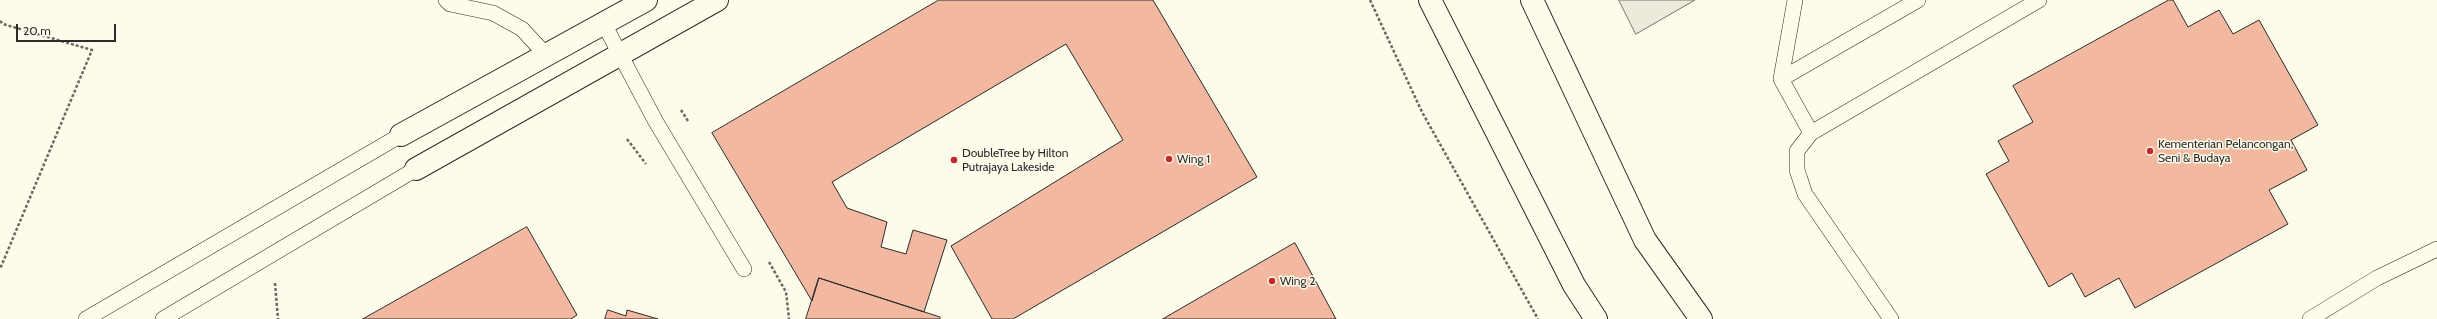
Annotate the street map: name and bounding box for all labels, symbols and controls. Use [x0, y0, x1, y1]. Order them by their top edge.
scale bar [18, 16, 118, 42]
text: 20 m [23, 23, 51, 38]
place label: Kementerian Pelancongan, Seni & Budaya [2158, 137, 2293, 165]
place label: DoubleTree by Hilton Putrajaya Lakeside [962, 146, 1069, 174]
marker: Kementerian Pelancongan, Seni & Budaya [2145, 146, 2155, 156]
place label: Wing 1 [1177, 152, 1210, 166]
marker: Wing 1 [1164, 154, 1174, 164]
marker: DoubleTree by Hilton Putrajaya Lakeside [949, 155, 959, 165]
place label: Wing 2 [1280, 274, 1316, 288]
marker: Wing 2 [1267, 276, 1277, 286]

